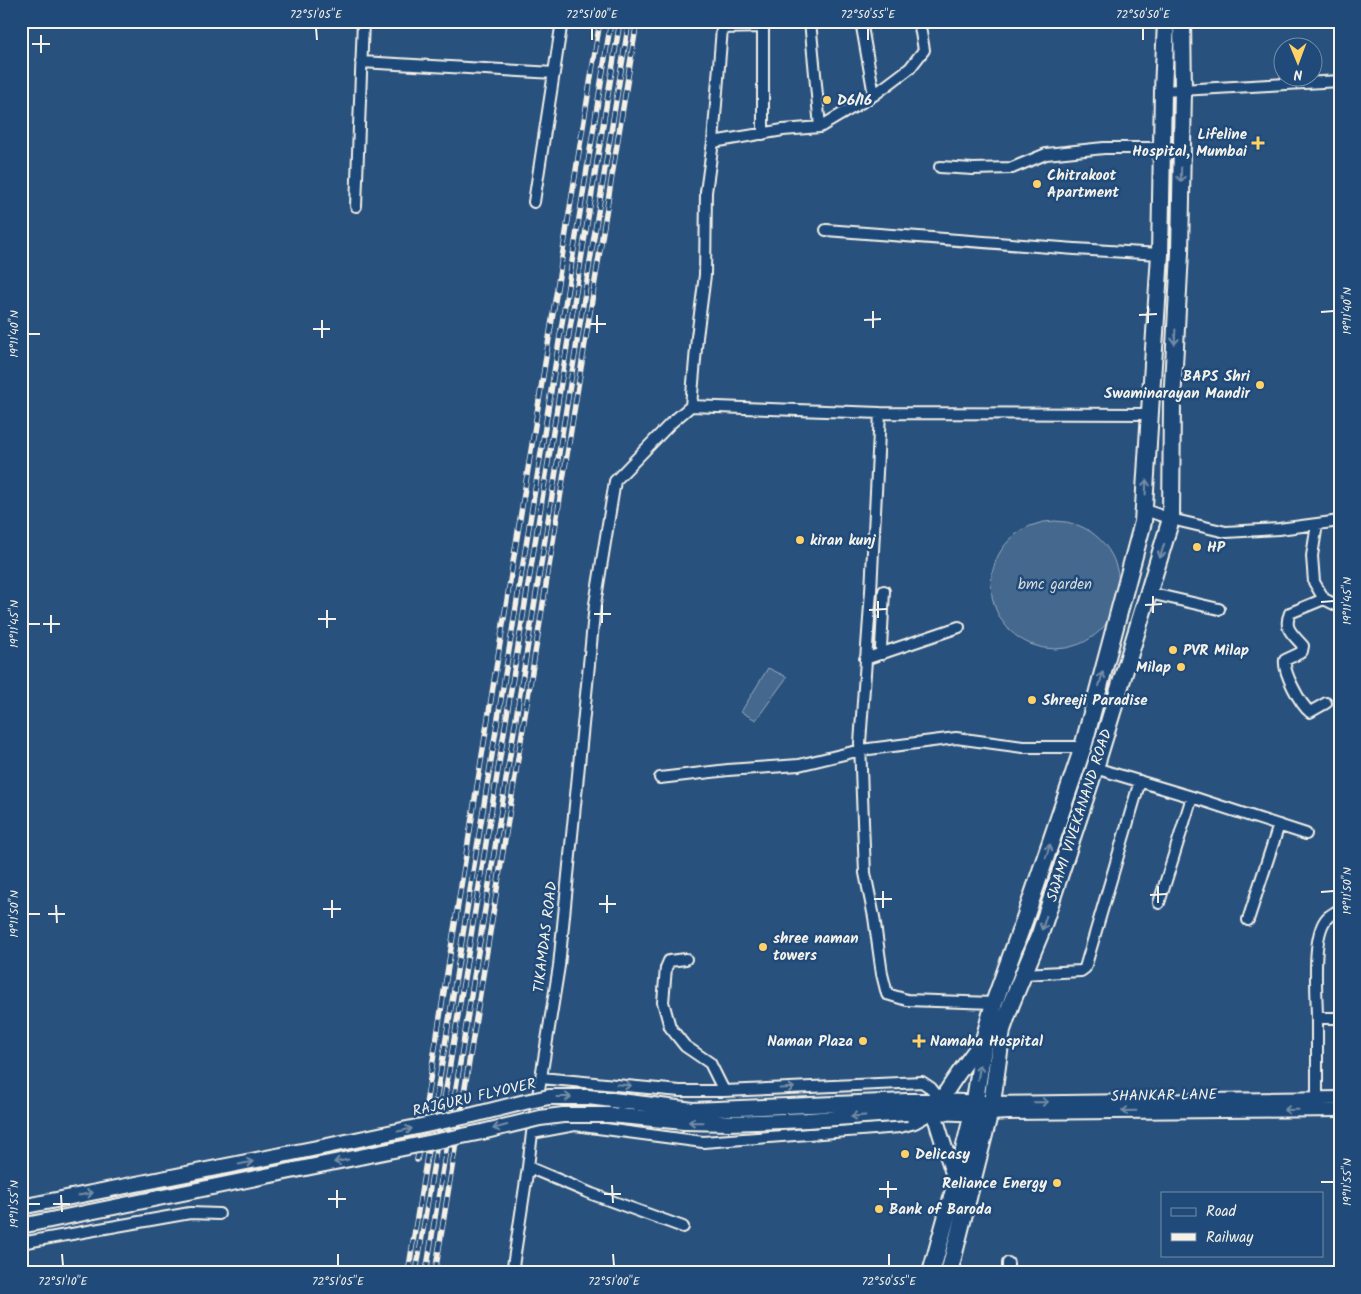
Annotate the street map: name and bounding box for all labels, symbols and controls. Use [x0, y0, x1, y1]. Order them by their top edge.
text: 72°51'05"E [290, 5, 343, 24]
text: 72°51'00"E [566, 5, 619, 24]
text: 72°50'55"E [841, 5, 896, 24]
text: 72°50'50"E [1116, 5, 1171, 24]
north arrow [1274, 38, 1324, 88]
text: N [1293, 63, 1303, 85]
place label: D6/16 [837, 89, 872, 113]
marker: D6/16 [821, 94, 833, 106]
place label: Lifeline Hospital, Mumbai [1132, 123, 1248, 164]
marker: Lifeline Hospital, Mumbai [1251, 136, 1265, 150]
place label: Chitrakoot Apartment [1047, 164, 1119, 205]
one-way arrow [1177, 167, 1186, 183]
marker: Chitrakoot Apartment [1031, 178, 1043, 190]
text: 19°11'40"N [1338, 287, 1357, 335]
text: 19°11'40"N [5, 310, 24, 358]
one-way arrow [1171, 329, 1180, 345]
place label: BAPS Shri Swaminarayan Mandir [1104, 365, 1251, 406]
marker: BAPS Shri Swaminarayan Mandir [1254, 379, 1266, 391]
one-way arrow [1141, 479, 1150, 495]
place label: kiran kunj [810, 529, 876, 553]
marker: kiran kunj [794, 534, 806, 546]
place label: HP [1207, 536, 1226, 560]
marker: HP [1191, 541, 1203, 553]
one-way arrow [1156, 542, 1166, 558]
park label: bmc garden [1018, 573, 1092, 597]
text: 19°11'45"N [1338, 577, 1357, 625]
text: 19°11'45"N [5, 600, 24, 648]
place label: PVR Milap [1183, 639, 1249, 663]
marker: PVR Milap [1167, 644, 1179, 656]
place label: Milap [1136, 656, 1171, 680]
marker: Milap [1175, 661, 1187, 673]
one-way arrow [1097, 671, 1106, 687]
place label: Shreeji Paradise [1042, 689, 1148, 713]
marker: Shreeji Paradise [1026, 694, 1038, 706]
street label: SWAMI VIVEKANAND ROAD [1041, 725, 1119, 905]
one-way arrow [1043, 843, 1053, 859]
text: 19°11'50"N [1338, 867, 1357, 915]
street label: TIKAMDAS ROAD [527, 880, 565, 994]
text: 19°11'50"N [5, 890, 24, 938]
one-way arrow [1039, 914, 1048, 930]
place label: shree naman towers [773, 927, 859, 968]
marker: shree naman towers [757, 941, 769, 953]
place label: Naman Plaza [767, 1030, 853, 1054]
place label: Namaha Hospital [930, 1030, 1043, 1054]
marker: Namaha Hospital [912, 1034, 926, 1048]
marker: Naman Plaza [857, 1035, 869, 1047]
one-way arrow [975, 1065, 985, 1081]
street label: RAJGURU FLYOVER [410, 1072, 539, 1124]
one-way arrow [616, 1081, 632, 1090]
street label: SHANKAR LANE [1111, 1083, 1219, 1109]
one-way arrow [778, 1084, 794, 1093]
one-way arrow [555, 1092, 571, 1102]
one-way arrow [1032, 1097, 1048, 1106]
one-way arrow [1283, 1105, 1300, 1115]
one-way arrow [1121, 1107, 1137, 1116]
one-way arrow [850, 1111, 866, 1121]
one-way arrow [688, 1117, 704, 1127]
one-way arrow [493, 1123, 509, 1132]
one-way arrow [396, 1124, 412, 1134]
place label: Delicasy [915, 1143, 970, 1167]
marker: Delicasy [899, 1148, 911, 1160]
one-way arrow [237, 1157, 253, 1167]
one-way arrow [334, 1157, 350, 1166]
text: 19°11'55"N [1338, 1158, 1357, 1206]
place label: Reliance Energy [942, 1172, 1047, 1196]
marker: Reliance Energy [1051, 1177, 1063, 1189]
text: 19°11'55"N [5, 1180, 24, 1228]
one-way arrow [78, 1189, 94, 1199]
legend [1161, 1192, 1324, 1256]
place label: Bank of Baroda [889, 1198, 992, 1222]
text: Road [1206, 1200, 1237, 1224]
marker: Bank of Baroda [873, 1203, 885, 1215]
text: Railway [1206, 1226, 1254, 1250]
text: 72°51'10"E [38, 1272, 89, 1291]
text: 72°51'05"E [312, 1272, 365, 1291]
text: 72°51'00"E [588, 1272, 641, 1291]
text: 72°50'55"E [862, 1272, 917, 1291]

